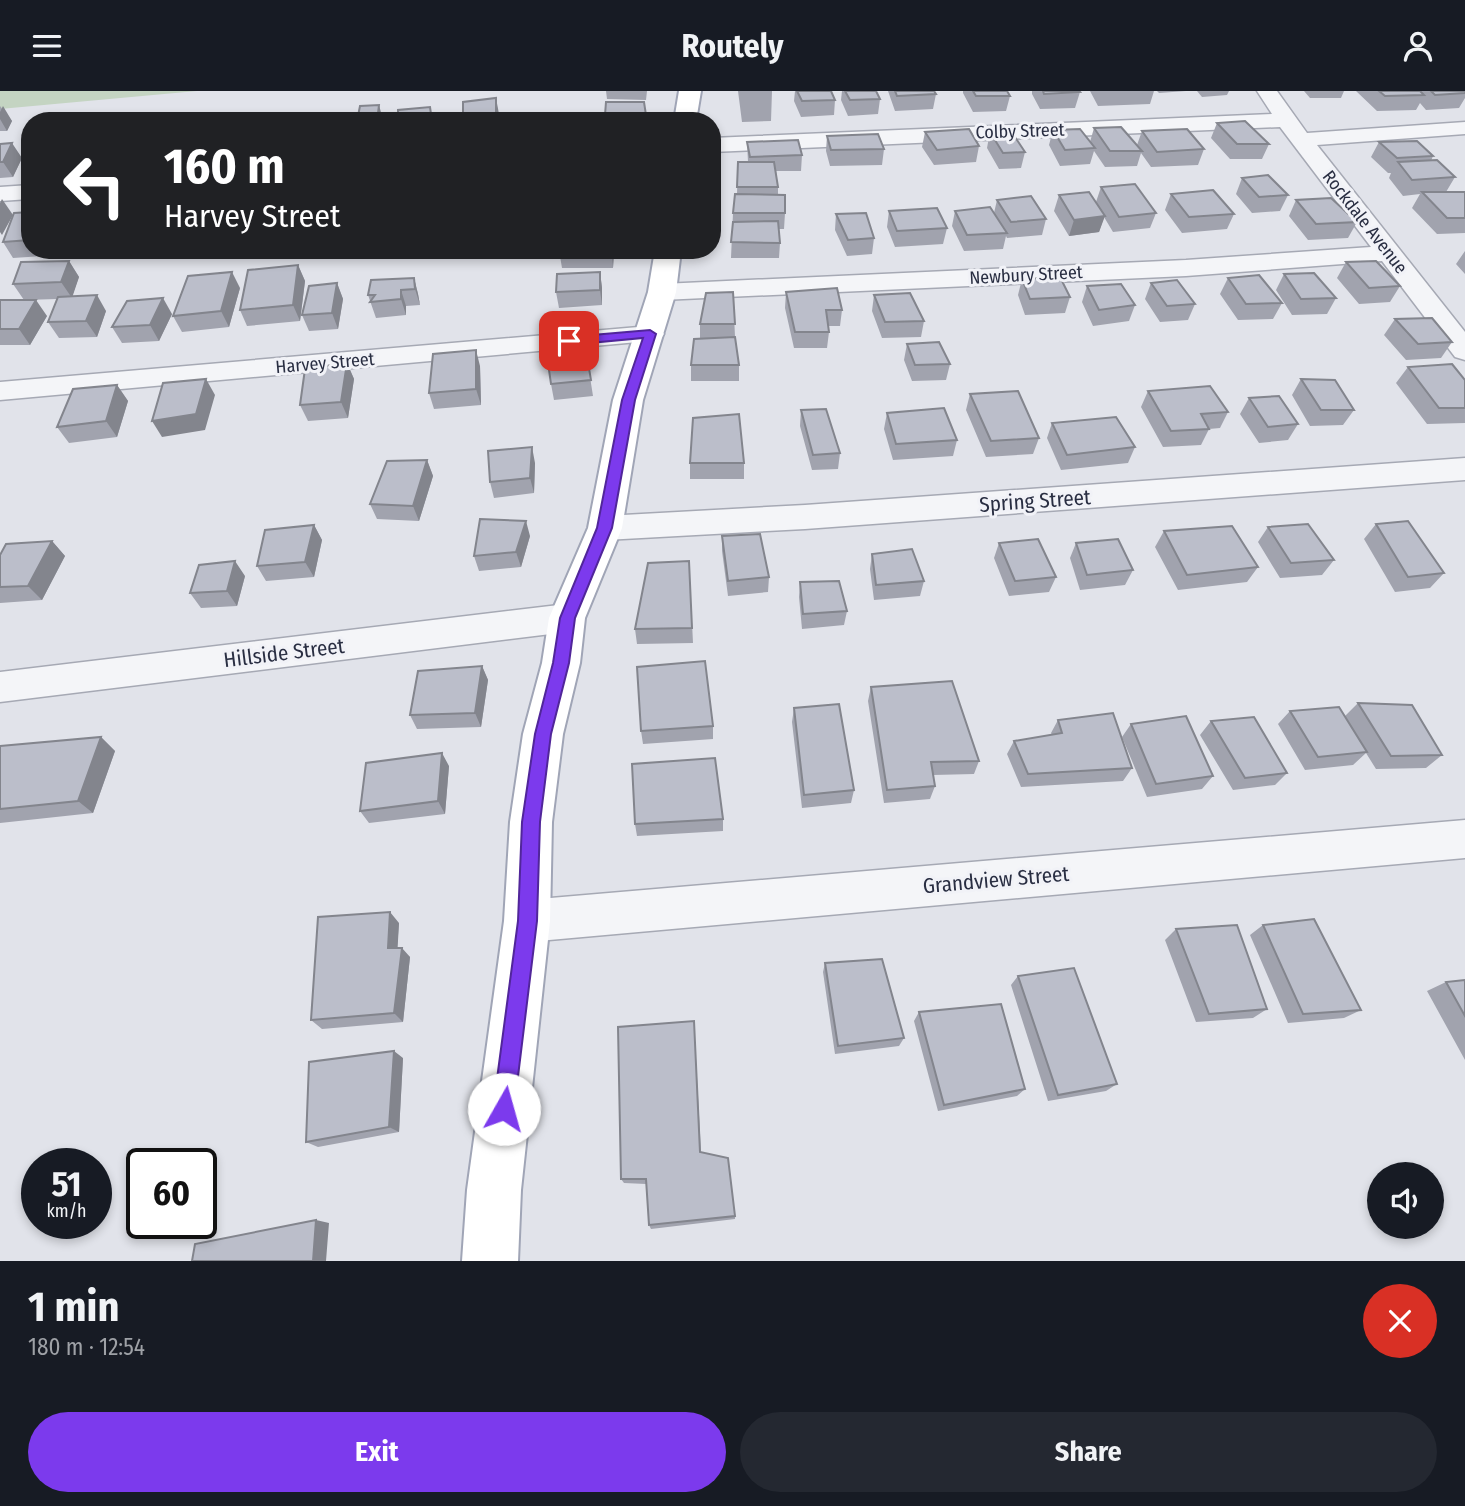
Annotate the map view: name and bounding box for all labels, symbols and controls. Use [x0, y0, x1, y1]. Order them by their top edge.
icon: menu [28, 27, 66, 65]
text: Routely [682, 27, 783, 65]
icon: person [1399, 27, 1437, 65]
street label: Colby Street [975, 118, 1065, 144]
text: 160 m [164, 137, 285, 196]
icon: left [49, 140, 140, 231]
street label: Rockdale Avenue [1318, 166, 1412, 278]
text: Harvey Street [164, 197, 341, 235]
street label: Newbury Street [969, 261, 1083, 289]
pin [539, 311, 599, 371]
icon: arrive [550, 322, 588, 360]
street label: Harvey Street [275, 348, 376, 378]
street label: Spring Street [978, 484, 1092, 518]
street label: Hillside Street [222, 633, 346, 673]
street label: Grandview Street [922, 861, 1070, 899]
position arrow [467, 1072, 541, 1146]
speed limit sign: 60 [126, 1148, 217, 1239]
map controls [1367, 1162, 1444, 1239]
button: sound [1367, 1162, 1444, 1239]
text: 51 [51, 1163, 82, 1205]
text: km/h [46, 1200, 87, 1222]
text: 1 min [28, 1282, 119, 1332]
button: close [1363, 1284, 1437, 1358]
text: 180 m · 12:54 [28, 1333, 145, 1361]
button: Exit [28, 1412, 726, 1492]
button: Share [740, 1412, 1437, 1492]

